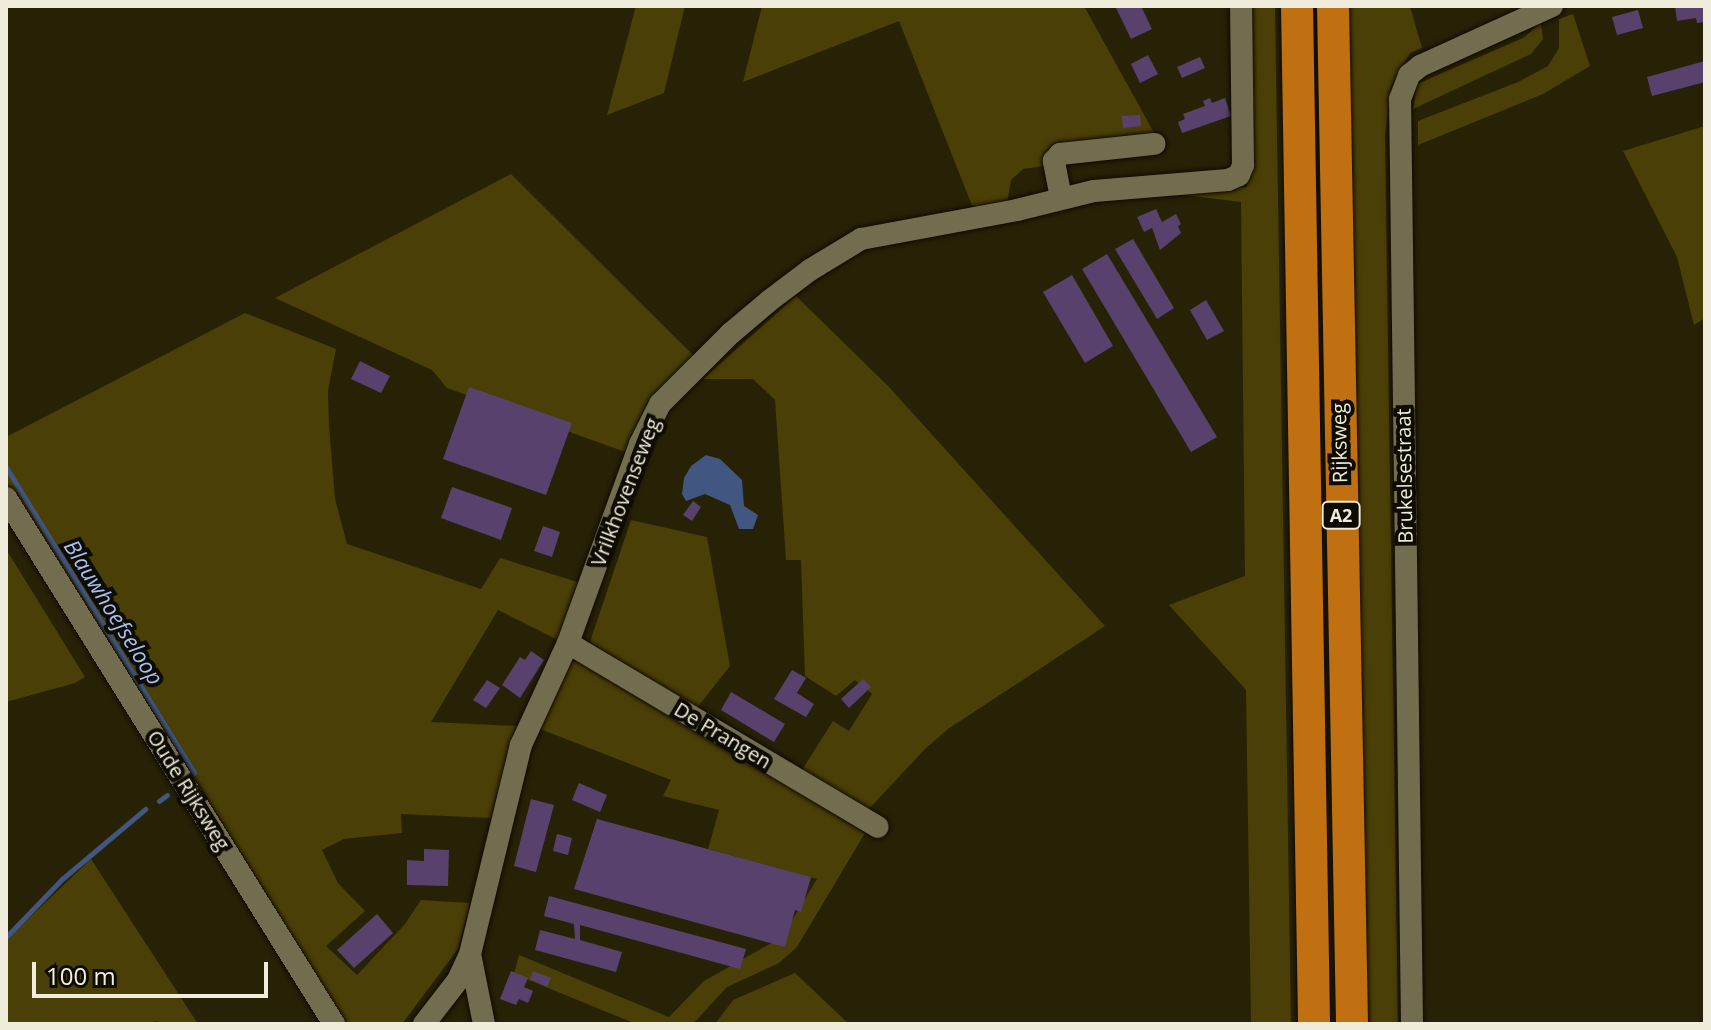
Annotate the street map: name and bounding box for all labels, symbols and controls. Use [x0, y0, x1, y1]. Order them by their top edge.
street label: Rijksweg [1326, 403, 1352, 483]
street label: Brukelsestraat [1391, 408, 1417, 544]
street label: Vrilkhovenseweg [586, 414, 664, 570]
road number: A2 [1321, 501, 1361, 529]
water label: Blauwhoefseloop [59, 535, 169, 689]
street label: De Prangen [670, 697, 776, 773]
street label: Oude Rijksweg [143, 726, 235, 854]
scale bar [36, 946, 272, 996]
text: 100 m [46, 959, 116, 992]

